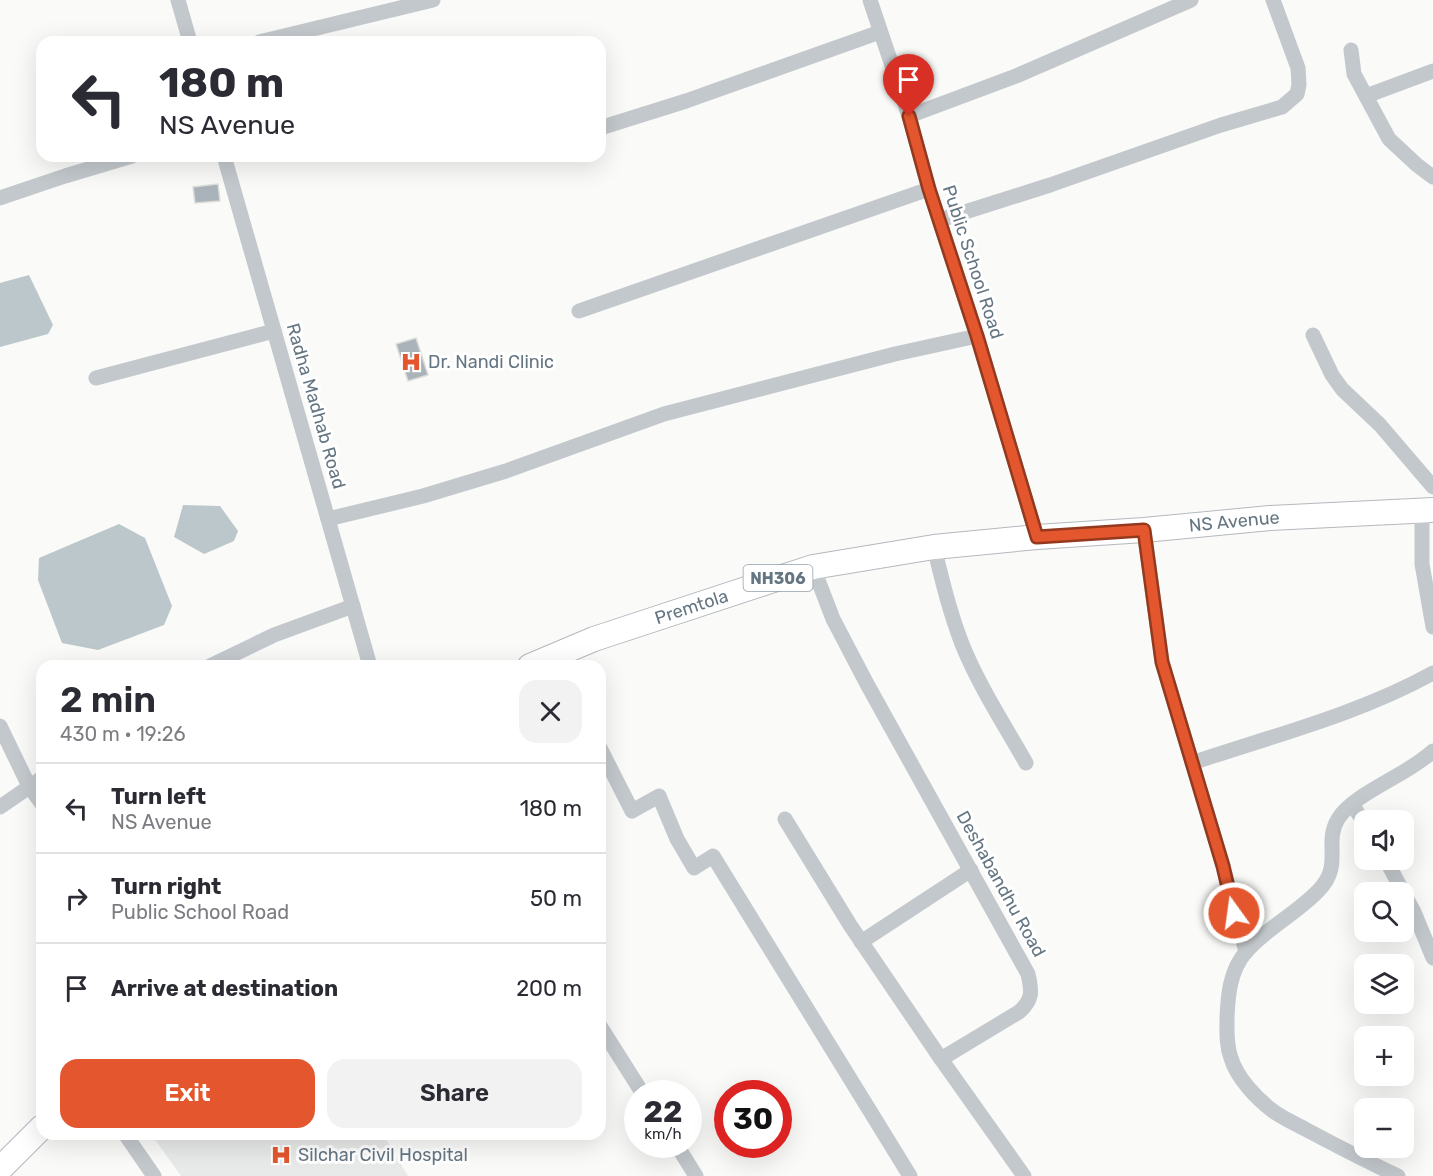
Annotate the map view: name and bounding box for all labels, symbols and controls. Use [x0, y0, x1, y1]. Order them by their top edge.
pin [883, 54, 934, 116]
text: 180 m [159, 58, 284, 108]
icon: left [60, 60, 138, 138]
icon: arrive [892, 63, 925, 96]
text: NS Avenue [159, 109, 295, 141]
street label: Public School Road [938, 182, 1008, 342]
street label: Radha Madhab Road [282, 321, 350, 491]
hospital icon: Dr. Nandi Clinic [399, 350, 423, 374]
place label: Dr. Nandi Clinic [428, 351, 554, 373]
street label: NS Avenue [1188, 507, 1280, 537]
road number: NH306 [744, 565, 812, 591]
street label: Premtola [652, 585, 731, 629]
text: 2 min [60, 678, 156, 721]
button: close [519, 680, 582, 743]
text: 430 m · 19:26 [60, 722, 186, 746]
text: Turn left [111, 783, 206, 810]
icon: left [60, 792, 93, 825]
text: 180 m [520, 795, 582, 822]
street label: Deshabandhu Road [952, 807, 1050, 961]
text: NS Avenue [111, 810, 212, 834]
map controls [1354, 810, 1414, 1158]
button: sound [1354, 810, 1414, 870]
text: Turn right [111, 873, 221, 900]
position arrow [1202, 881, 1266, 945]
icon: right [60, 882, 93, 915]
button: search [1354, 882, 1414, 942]
text: 50 m [530, 885, 582, 912]
text: Public School Road [111, 900, 289, 924]
button: layers [1354, 954, 1414, 1014]
icon: arrive [60, 972, 93, 1005]
text: Arrive at destination [111, 975, 338, 1002]
text: 200 m [516, 975, 582, 1002]
button: + [1354, 1026, 1414, 1086]
button: Exit [60, 1059, 315, 1128]
button: Share [327, 1059, 582, 1128]
speed limit sign: 30 [714, 1080, 792, 1158]
text: 22 [644, 1094, 683, 1130]
button: − [1354, 1098, 1414, 1158]
text: km/h [644, 1125, 682, 1143]
hospital icon: Silchar Civil Hospital [269, 1143, 293, 1167]
place label: Silchar Civil Hospital [298, 1144, 468, 1166]

